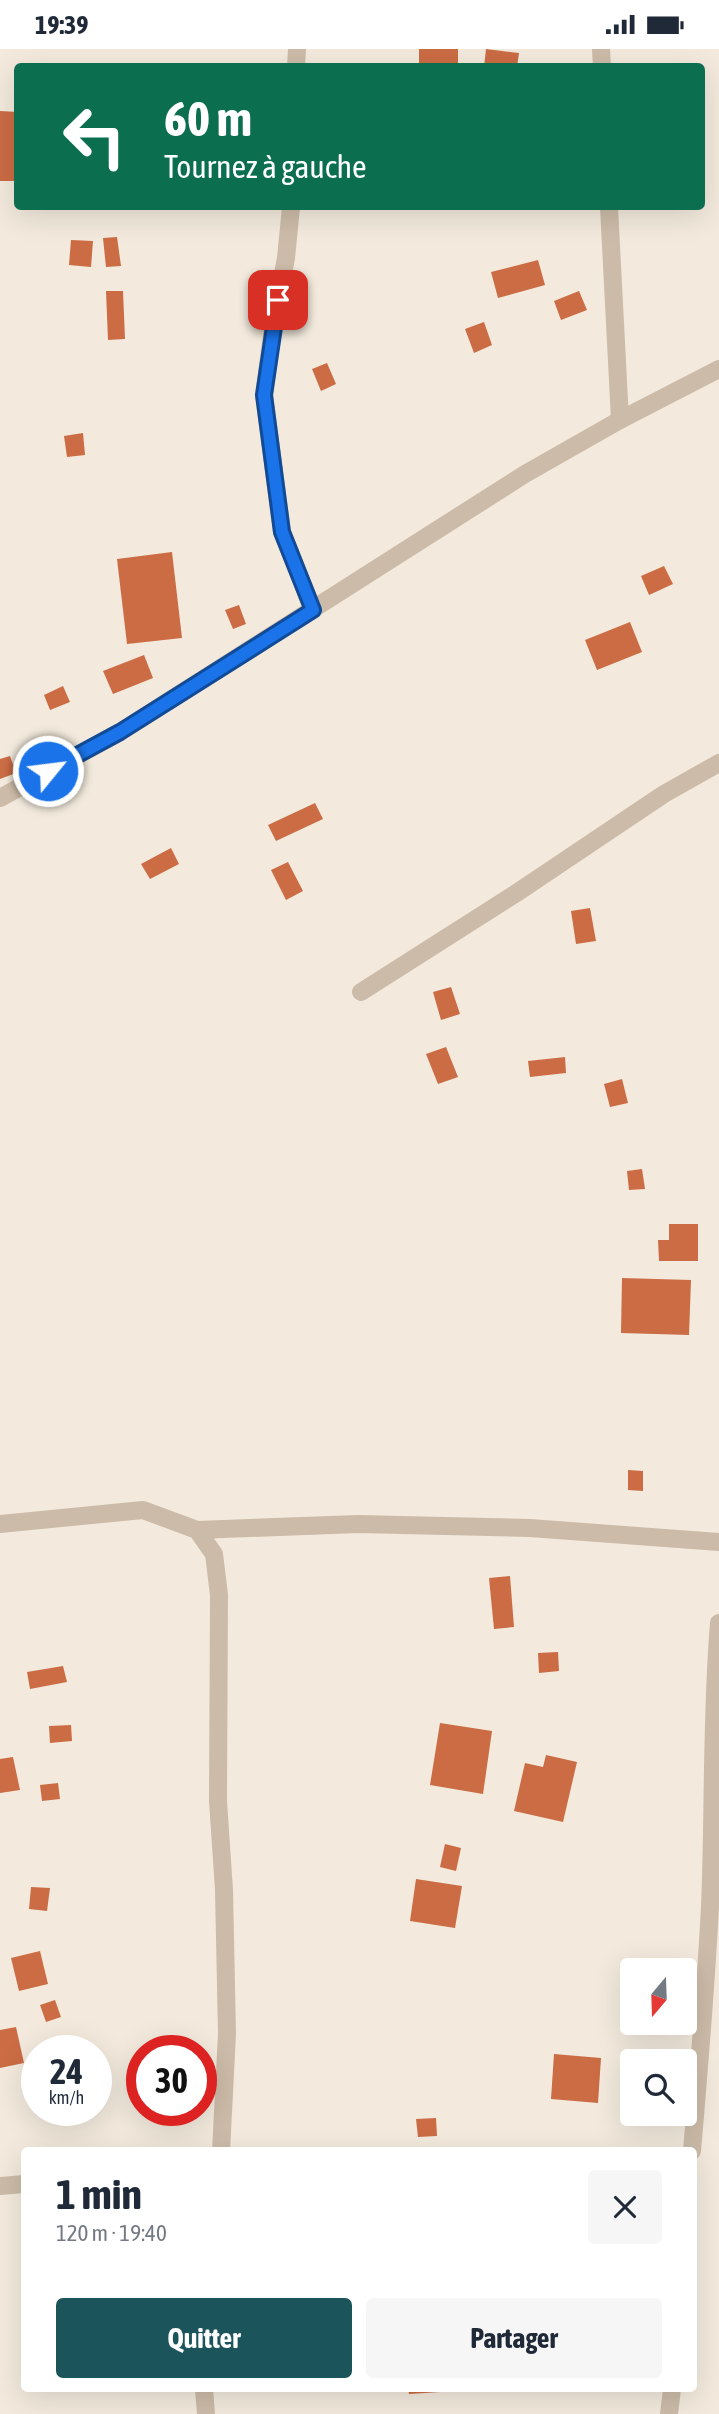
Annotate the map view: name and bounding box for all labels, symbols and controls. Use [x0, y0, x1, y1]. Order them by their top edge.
text: 19:39 [35, 10, 89, 40]
text: 60 m [164, 90, 252, 146]
icon: left [49, 91, 140, 182]
text: Tournez à gauche [164, 148, 367, 185]
pin [248, 270, 308, 330]
icon: arrive [259, 281, 297, 319]
position arrow [11, 734, 85, 808]
north arrow [620, 1958, 696, 2035]
map controls [620, 1958, 697, 2126]
speed limit sign: 30 [126, 2035, 217, 2126]
button: search [620, 2049, 697, 2126]
text: 24 [50, 2051, 83, 2091]
text: km/h [49, 2087, 84, 2108]
text: 1 min [56, 2170, 142, 2218]
button: close [588, 2170, 662, 2244]
text: 120 m · 19:40 [56, 2220, 167, 2246]
button: Quitter [56, 2298, 352, 2378]
button: Partager [366, 2298, 662, 2378]

